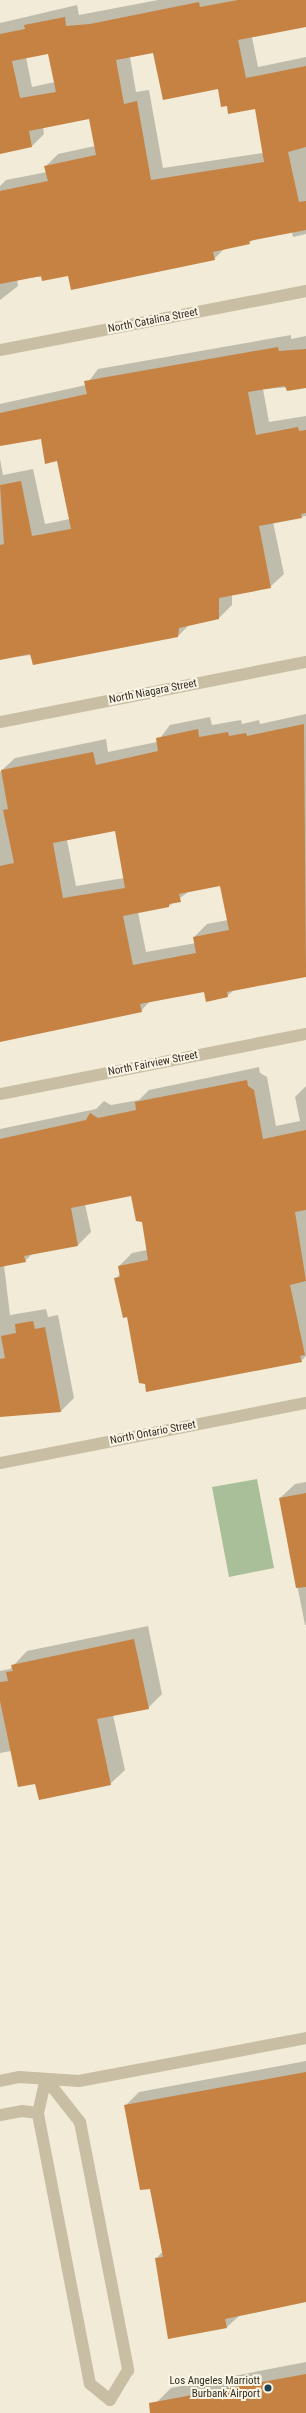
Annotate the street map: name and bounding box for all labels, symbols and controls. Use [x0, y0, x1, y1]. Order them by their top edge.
street label: North Catalina Street [107, 306, 199, 336]
street label: North Niagara Street [108, 677, 198, 707]
street label: North Fairview Street [107, 1049, 199, 1079]
street label: North Ontario Street [109, 1418, 197, 1448]
place label: Los Angeles Marriott Burbank Airport [169, 2375, 260, 2401]
marker: Los Angeles Marriott Burbank Airport [263, 2383, 273, 2393]

